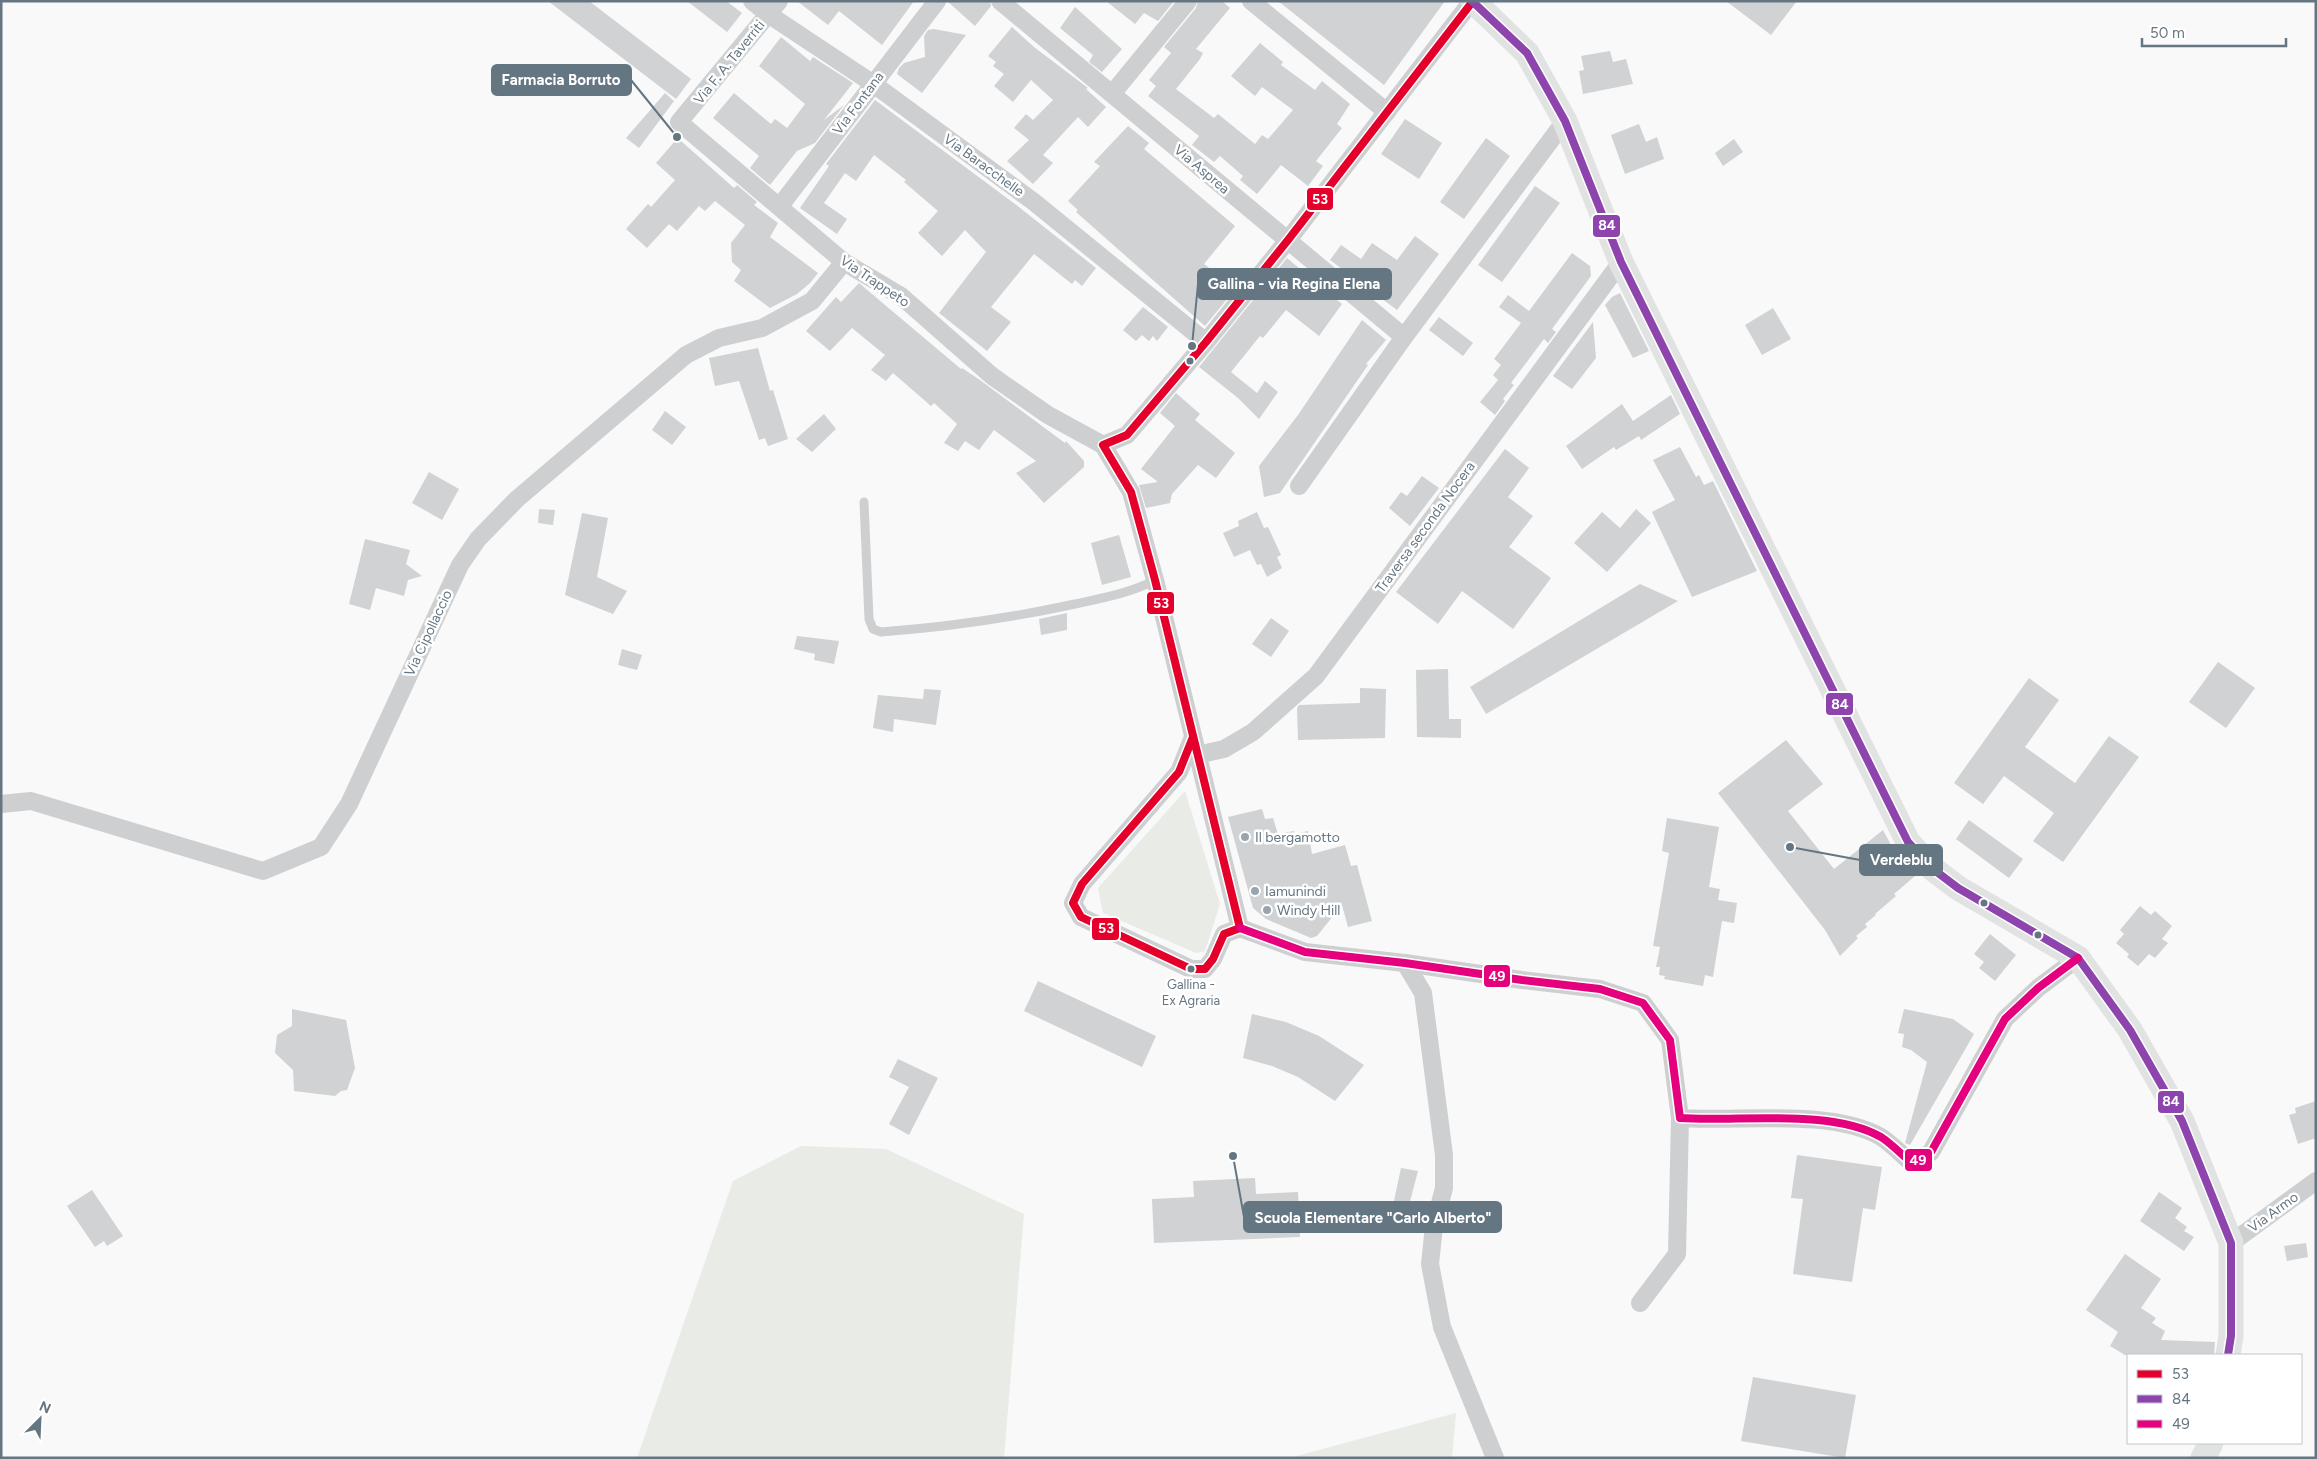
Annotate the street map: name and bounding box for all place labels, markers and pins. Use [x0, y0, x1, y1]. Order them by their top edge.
callout: Farmacia Borruto [492, 65, 631, 95]
callout: Gallina - via Regina Elena [1198, 269, 1391, 299]
unlabelled marker [1185, 356, 1195, 366]
place label: Il bergamotto [1255, 829, 1340, 846]
marker: Il bergamotto [1239, 831, 1251, 843]
callout: Verdeblu [1860, 845, 1942, 875]
place label: Iamunindi [1265, 883, 1326, 900]
marker: Iamunindi [1249, 885, 1261, 897]
unlabelled marker [1979, 898, 1989, 908]
place label: Windy Hill [1277, 902, 1340, 919]
marker: Windy Hill [1261, 904, 1273, 916]
unlabelled marker [2033, 930, 2043, 940]
marker: Gallina - Ex Agraria [1186, 964, 1196, 974]
place label: Gallina - Ex Agraria [1162, 977, 1220, 1008]
callout: Scuola Elementare "Carlo Alberto" [1244, 1202, 1501, 1232]

